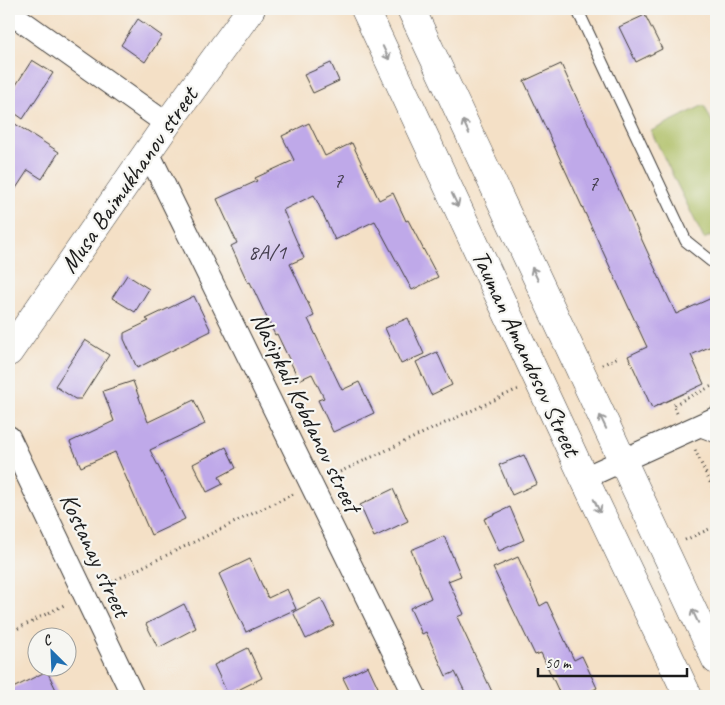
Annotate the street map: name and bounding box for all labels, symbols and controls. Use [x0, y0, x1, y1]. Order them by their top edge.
one-way arrow [382, 45, 391, 60]
street label: Musa Baimukhanov street [53, 79, 207, 279]
one-way arrow [461, 120, 470, 135]
house number: 7 [333, 166, 344, 194]
house number: 7 [588, 169, 599, 197]
one-way arrow [450, 192, 460, 207]
house number: 8А/1 [248, 238, 287, 266]
street label: Tauman Amandosov Street [464, 245, 589, 464]
one-way arrow [529, 267, 539, 282]
street label: Nasipkali Kobdanov street [244, 307, 370, 521]
one-way arrow [598, 414, 608, 429]
street label: Kostanay street [52, 488, 139, 625]
one-way arrow [593, 498, 602, 513]
one-way arrow [690, 609, 700, 624]
north arrow [28, 628, 78, 678]
text: С [40, 631, 55, 650]
scale bar [538, 645, 686, 677]
text: 50 m [545, 654, 572, 673]

